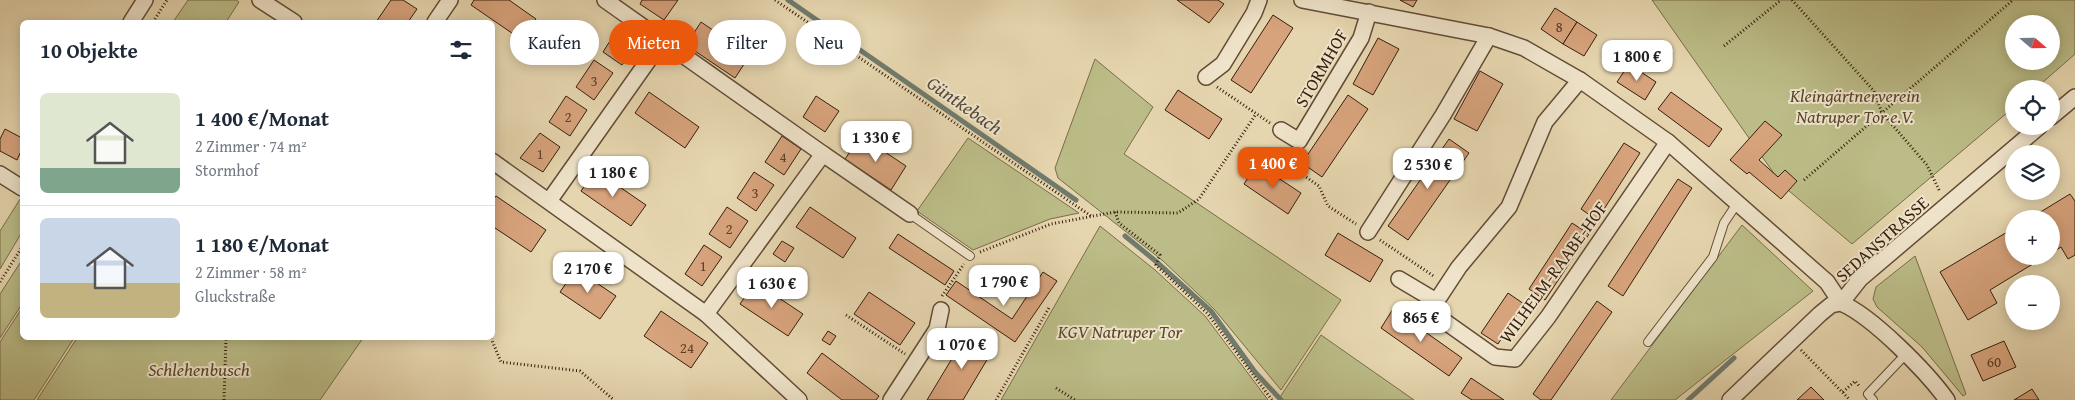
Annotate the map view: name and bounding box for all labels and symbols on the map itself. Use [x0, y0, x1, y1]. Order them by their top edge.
north arrow [2005, 15, 2060, 70]
house number: 8 [1555, 16, 1563, 37]
street label: STORMHOF [1288, 24, 1354, 112]
pin: 1 800 € [1591, 39, 1683, 82]
water label: Güntkebach [922, 69, 1009, 141]
house number: 3 [590, 70, 598, 91]
park label: Kleingärtnerverein Natruper Tor e.V. [1789, 82, 1920, 130]
house number: 2 [564, 106, 572, 127]
pin: 1 330 € [830, 120, 922, 163]
house number: 1 [536, 143, 544, 164]
house number: 4 [779, 146, 787, 167]
pin: 1 400 € [1227, 146, 1319, 189]
pin: 2 530 € [1382, 148, 1474, 190]
pin: 1 180 € [567, 156, 659, 198]
house number: 3 [751, 182, 759, 203]
street label: SEDANSTRASSE [1829, 190, 1935, 288]
street label: WILHELM-RAABE-HOF [1492, 195, 1614, 349]
house number: 2 [725, 218, 733, 239]
pin: 2 170 € [542, 252, 634, 294]
house number: 1 [699, 255, 707, 276]
pin: 1 790 € [958, 264, 1050, 307]
pin: 1 630 € [726, 266, 818, 309]
pin: 865 € [1386, 300, 1456, 343]
park label: KGV Natruper Tor [1057, 318, 1183, 345]
pin: 1 070 € [916, 328, 1008, 370]
house number: 24 [680, 337, 694, 358]
house number: 60 [1987, 351, 2001, 372]
park label: Schlehenbusch [148, 356, 250, 383]

